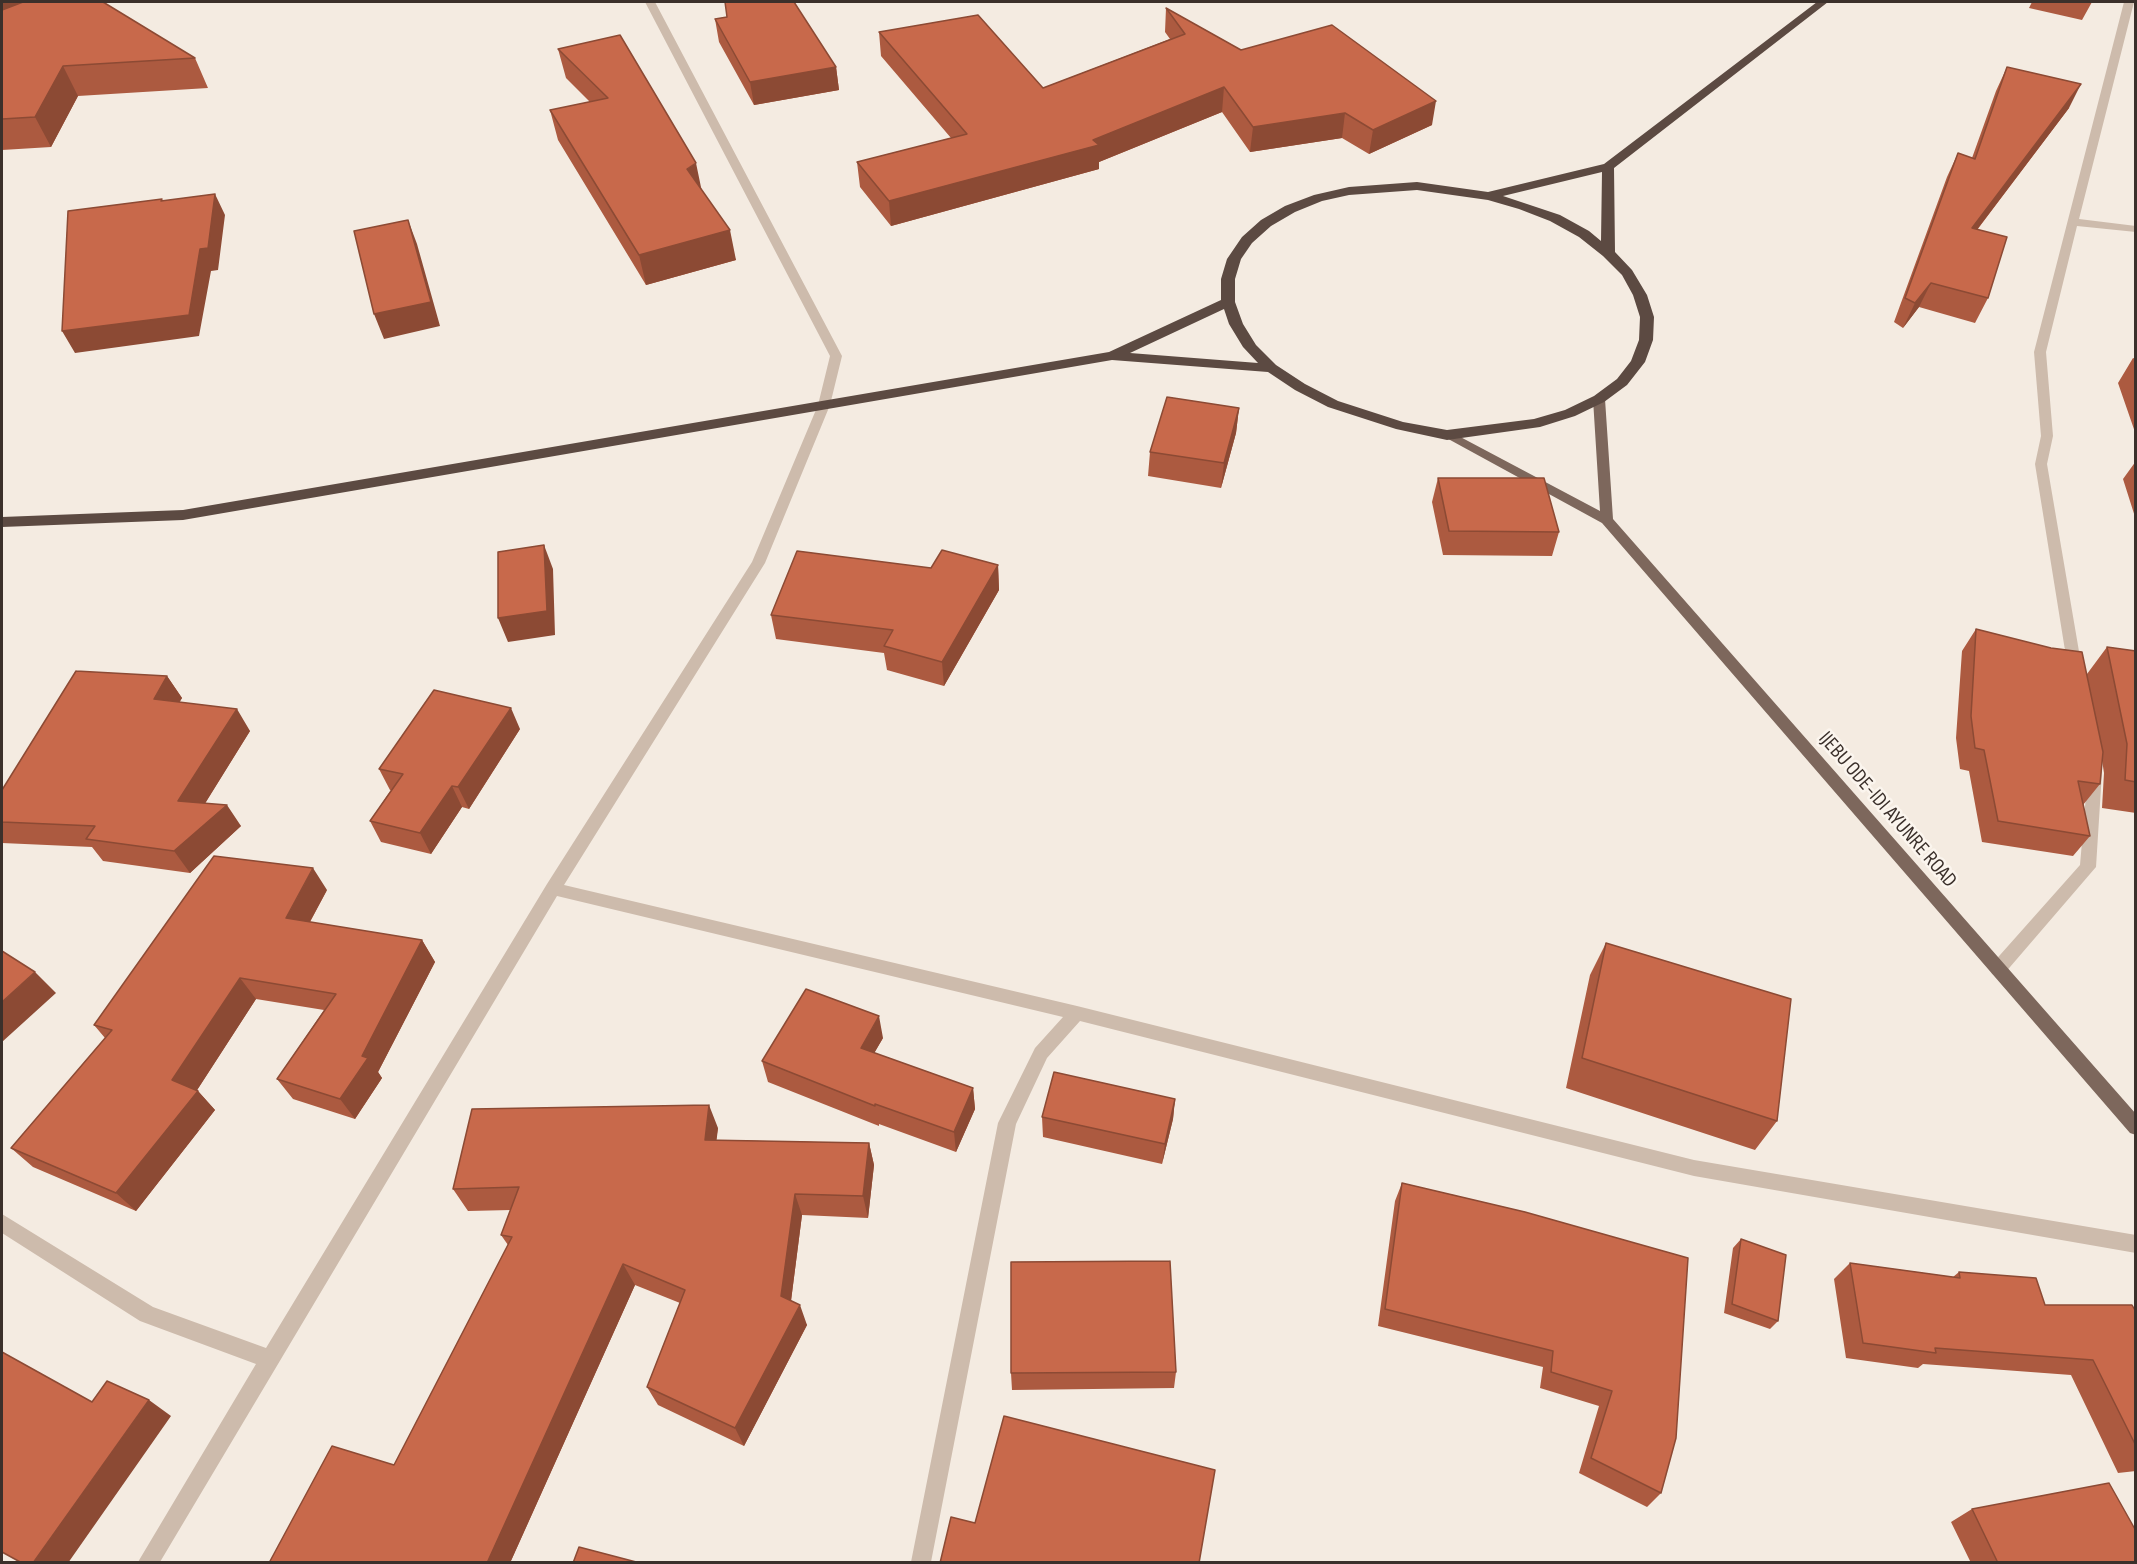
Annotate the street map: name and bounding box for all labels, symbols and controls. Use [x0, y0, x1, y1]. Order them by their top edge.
street label: IJEBU ODE-IDI AYUNRE ROAD [1812, 727, 1962, 893]

